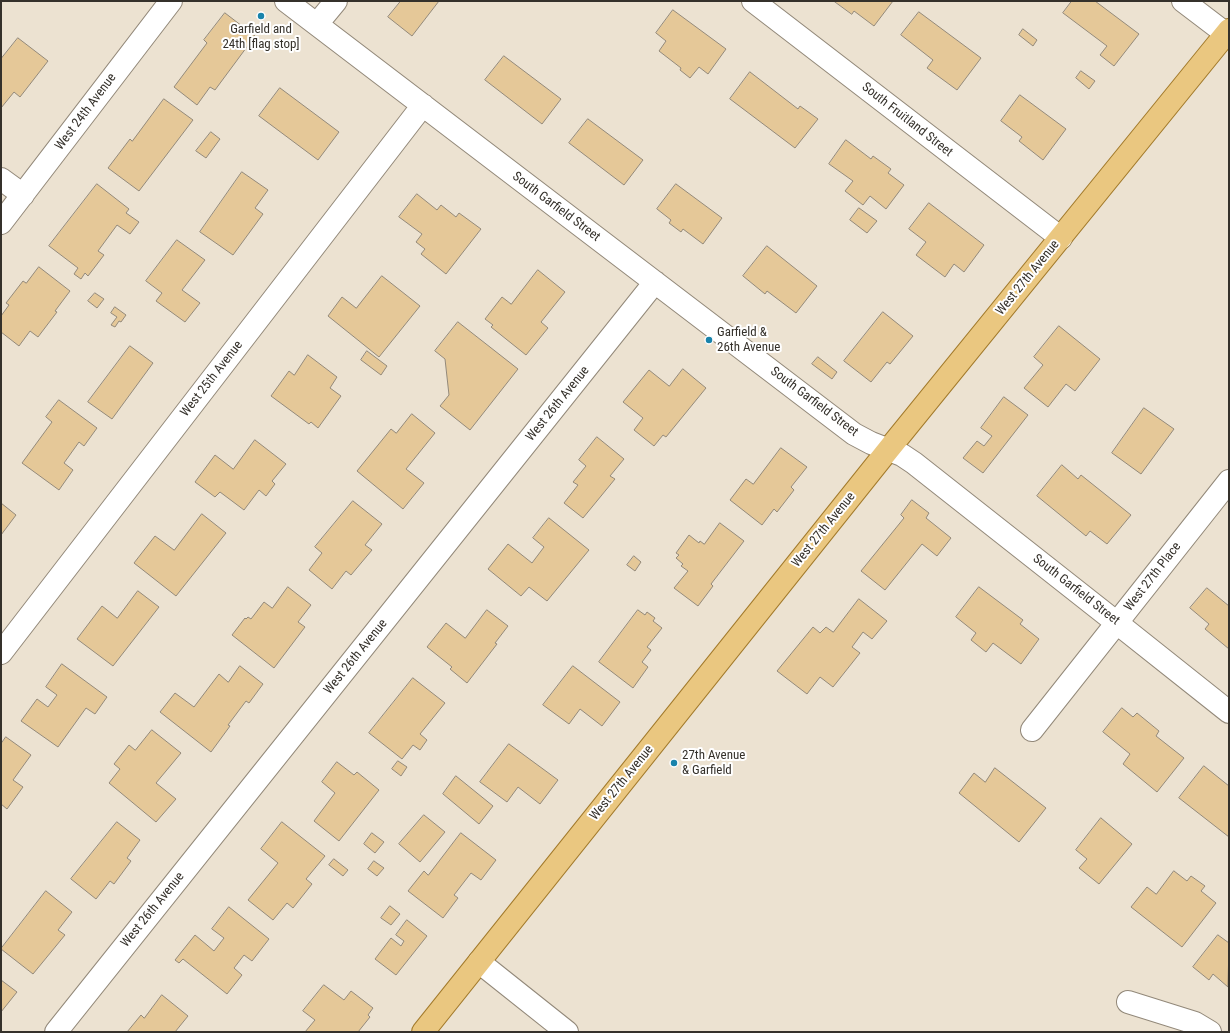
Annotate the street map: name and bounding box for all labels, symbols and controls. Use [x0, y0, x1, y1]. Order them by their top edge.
marker: Garfield and 24th [flag stop] [256, 11, 266, 21]
place label: Garfield and 24th [flag stop] [222, 22, 300, 53]
street label: West 24th Avenue [52, 71, 120, 153]
street label: South Fruitland Street [858, 80, 956, 160]
street label: South Garfield Street [509, 169, 603, 245]
street label: West 27th Avenue [993, 237, 1063, 319]
place label: Garfield & 26th Avenue [717, 325, 780, 356]
marker: Garfield & 26th Avenue [704, 335, 714, 345]
street label: West 25th Avenue [178, 338, 246, 420]
street label: West 26th Avenue [523, 363, 593, 445]
street label: South Garfield Street [767, 364, 861, 440]
street label: West 27th Avenue [789, 489, 859, 571]
street label: West 27th Place [1121, 539, 1185, 615]
street label: South Garfield Street [1029, 551, 1123, 629]
street label: West 26th Avenue [321, 616, 391, 698]
street label: West 27th Avenue [587, 742, 657, 824]
place label: 27th Avenue & Garfield [682, 748, 745, 779]
marker: 27th Avenue & Garfield [669, 758, 679, 768]
street label: West 26th Avenue [118, 869, 188, 951]

